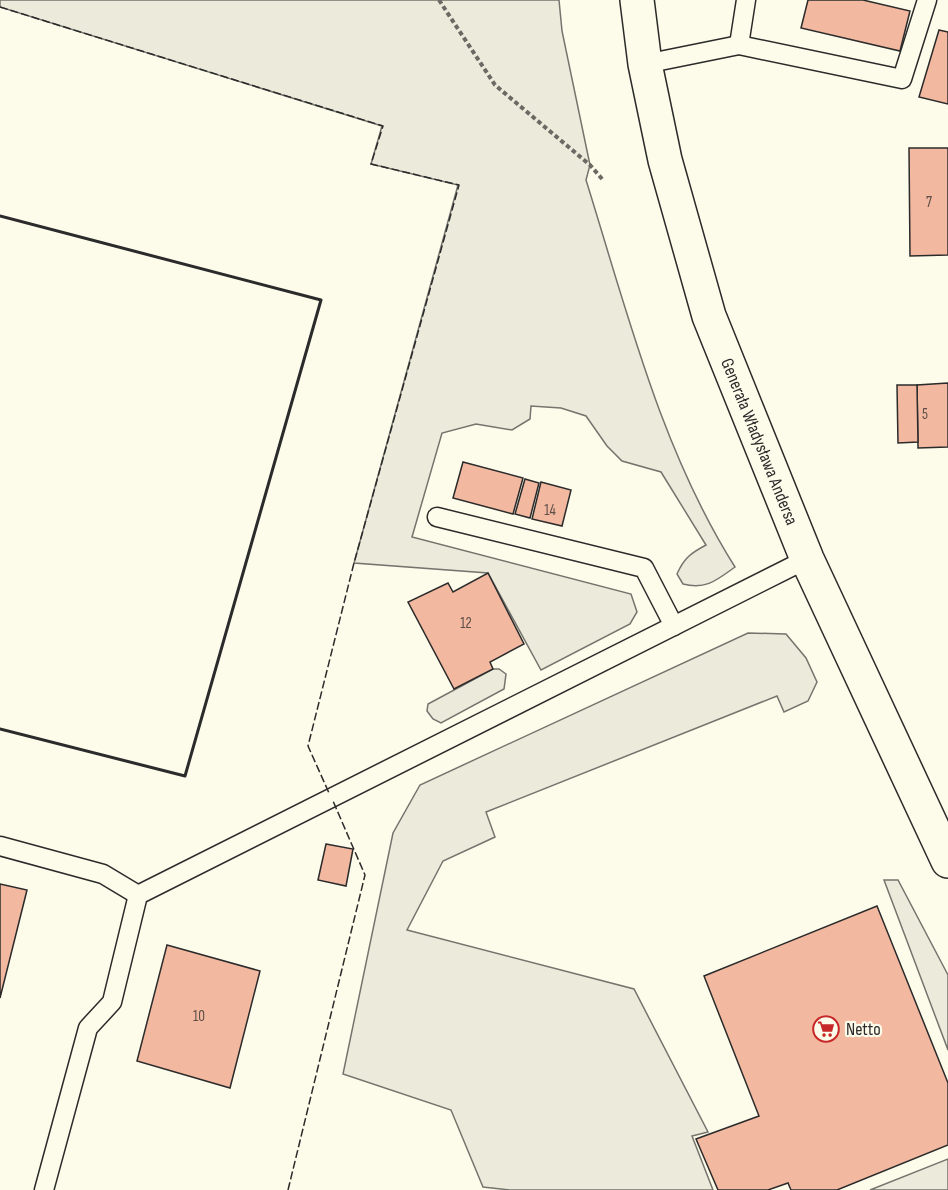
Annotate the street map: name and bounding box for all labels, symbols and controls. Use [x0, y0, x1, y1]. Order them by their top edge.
house number: 7 [926, 193, 932, 212]
street label: Generała Władysława Andersa [717, 355, 803, 528]
house number: 5 [922, 405, 928, 424]
house number: 14 [544, 501, 556, 520]
house number: 12 [460, 614, 472, 633]
house number: 10 [193, 1007, 205, 1026]
supermarket icon: Netto [811, 1014, 841, 1044]
place label: Netto [846, 1019, 881, 1040]

